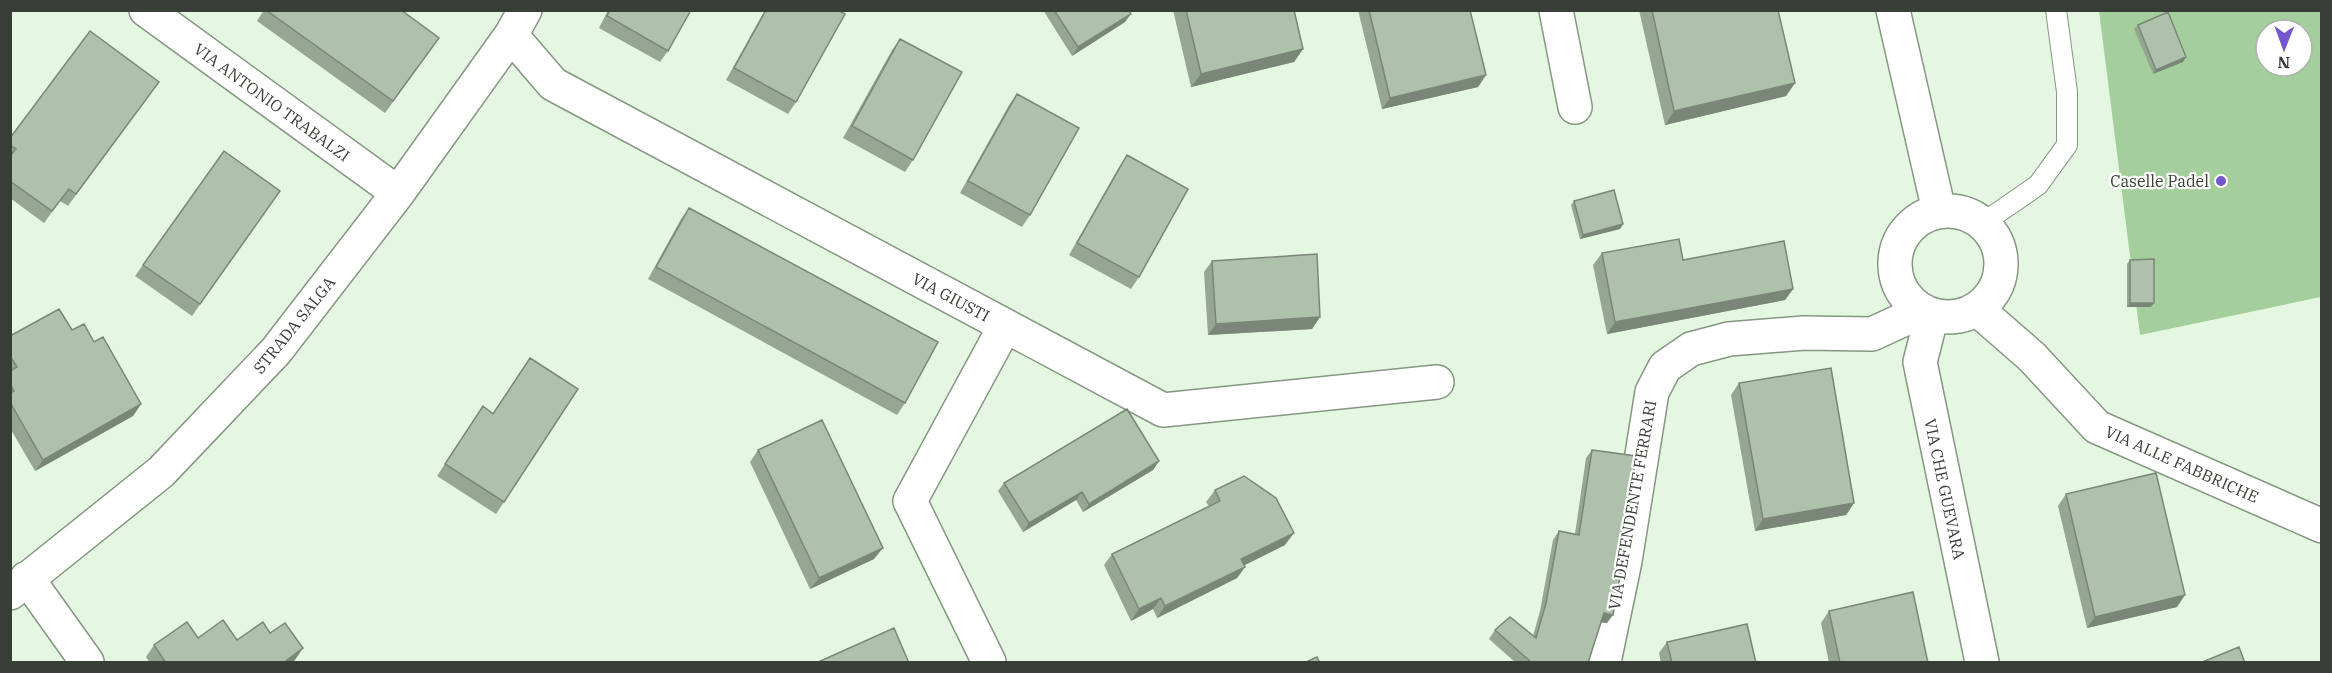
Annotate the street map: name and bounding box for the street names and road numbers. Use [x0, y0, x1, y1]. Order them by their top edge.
street label: VIA ANTONIO TRABALZI [190, 39, 354, 165]
street label: VIA GIUSTI [909, 268, 993, 326]
street label: STRADA SALGA [249, 272, 339, 378]
street label: VIA DEFENDENTE FERRARI [1604, 399, 1660, 611]
street label: VIA CHE GUEVARA [1920, 417, 1970, 561]
street label: VIA ALLE FABBRICHE [2102, 421, 2262, 507]

